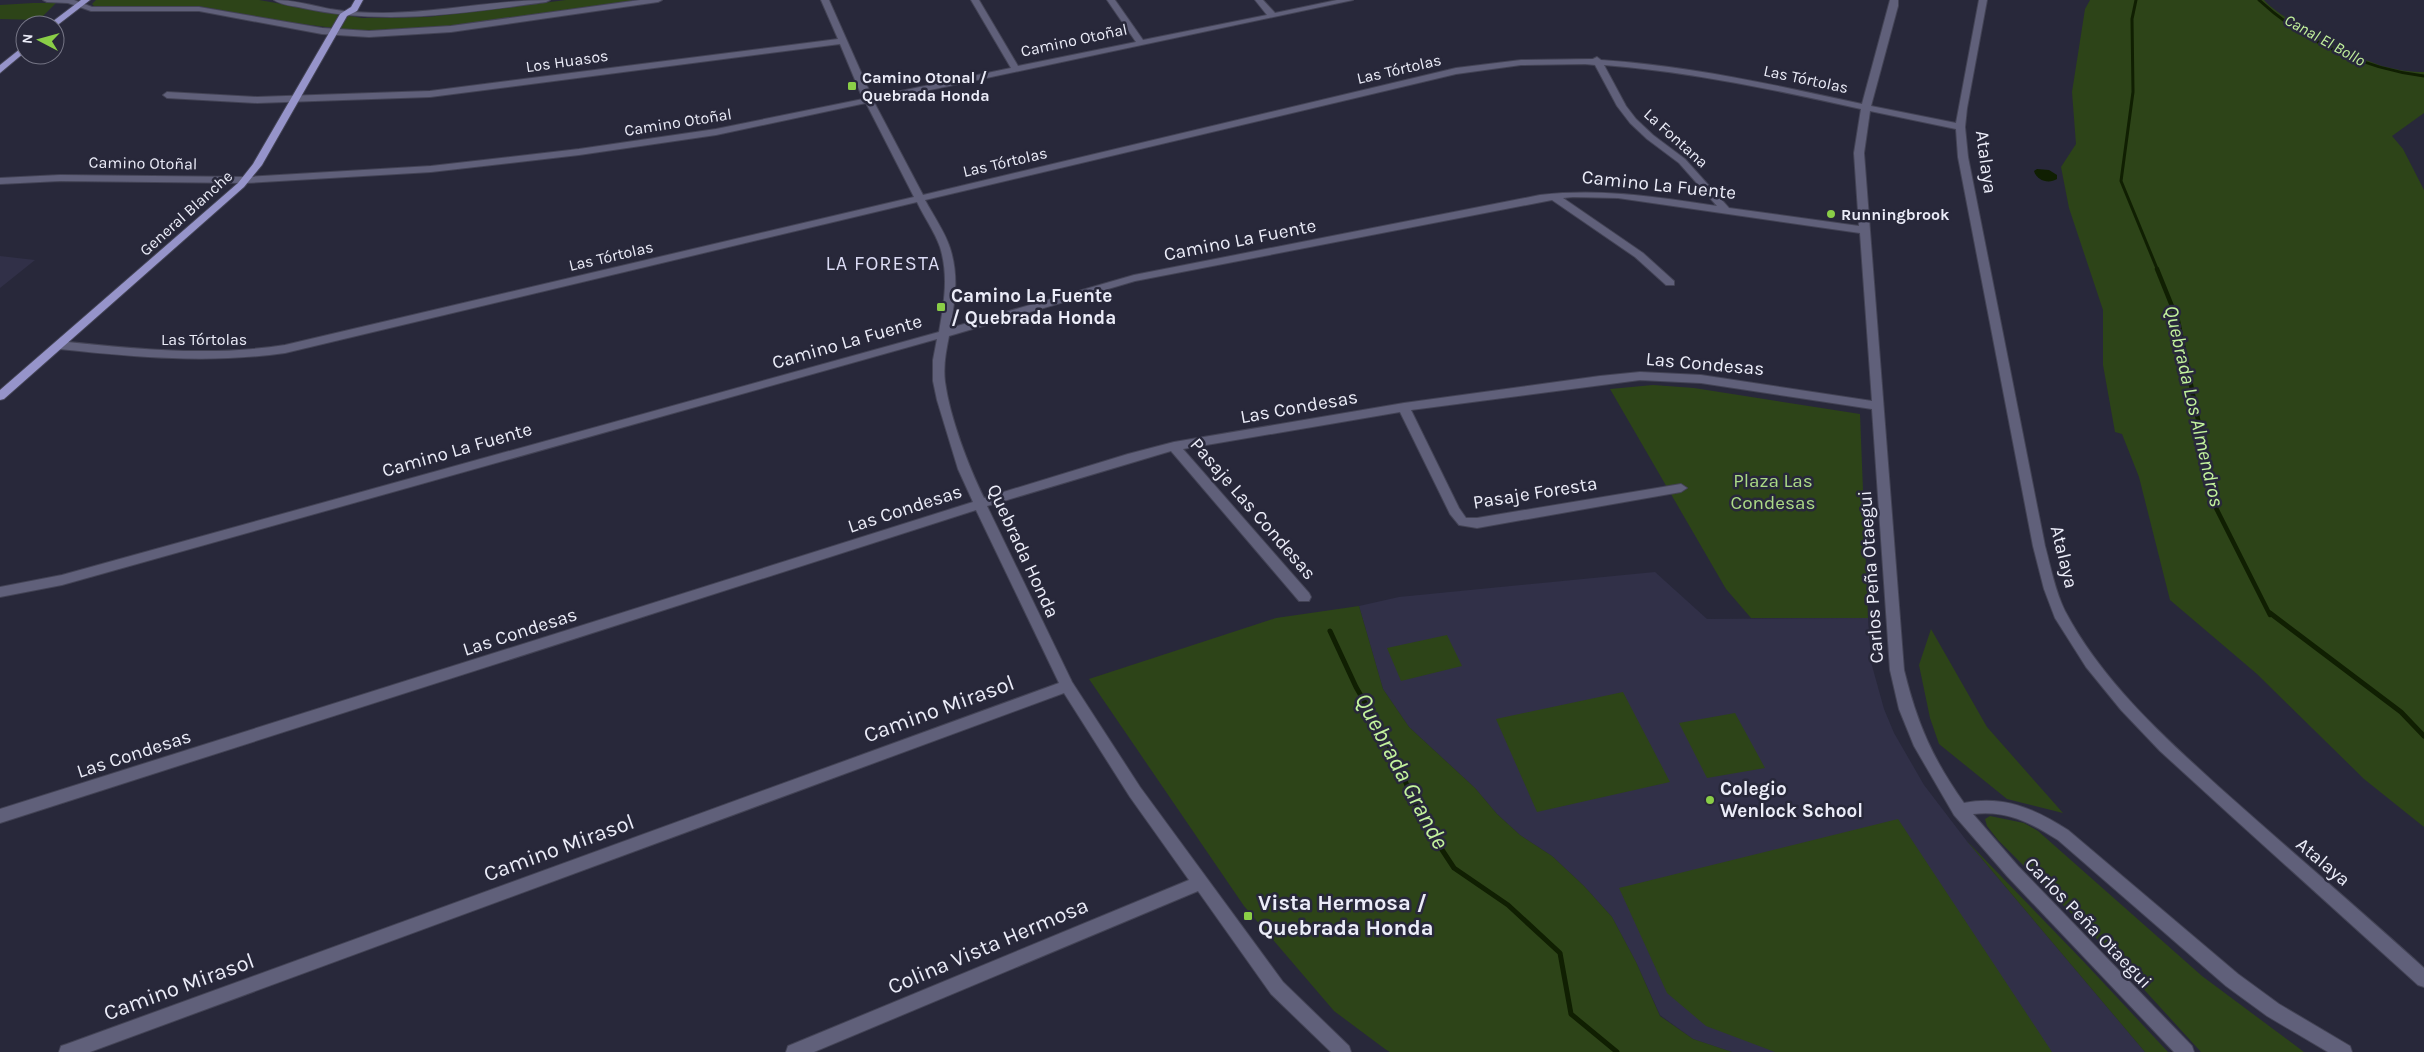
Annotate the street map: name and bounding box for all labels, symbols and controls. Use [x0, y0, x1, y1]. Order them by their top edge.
water label: Canal El Bollo [2281, 10, 2369, 70]
north arrow [15, 15, 65, 65]
street label: Camino Otoñal [1019, 19, 1129, 61]
text: N [19, 33, 37, 45]
street label: Los Huasos [524, 46, 610, 76]
street label: Las Tórtolas [1355, 50, 1443, 88]
street label: Las Tórtolas [1762, 61, 1850, 97]
place label: Camino Otonal / Quebrada Honda [862, 68, 990, 105]
marker: Camino Otonal / Quebrada Honda [846, 80, 858, 92]
street label: Camino Otoñal [623, 104, 733, 140]
street label: La Fontana [1640, 104, 1712, 172]
street label: Atalaya [1971, 129, 2001, 195]
street label: Las Tórtolas [961, 143, 1049, 181]
street label: Camino Otoñal [89, 153, 197, 173]
street label: General Blanche [136, 166, 236, 260]
street label: Camino La Fuente [1581, 166, 1737, 204]
place label: Runningbrook [1841, 205, 1950, 224]
marker: Runningbrook [1825, 208, 1837, 220]
street label: Camino La Fuente [1162, 214, 1318, 266]
street label: Las Tórtolas [567, 237, 655, 275]
district label: LA FORESTA [825, 252, 941, 275]
place label: Camino La Fuente / Quebrada Honda [951, 285, 1116, 329]
marker: Camino La Fuente / Quebrada Honda [935, 301, 947, 313]
water label: Quebrada Los Almendros [2160, 303, 2228, 509]
street label: Camino La Fuente [770, 310, 924, 374]
street label: Las Tórtolas [161, 330, 247, 349]
street label: Las Condesas [1645, 348, 1765, 380]
street label: Las Condesas [1239, 386, 1359, 428]
street label: Camino La Fuente [380, 418, 534, 482]
street label: Pasaje Las Condesas [1186, 434, 1320, 584]
park label: Plaza Las Condesas [1731, 470, 1815, 514]
street label: Pasaje Foresta [1471, 472, 1599, 514]
street label: Las Condesas [845, 480, 965, 538]
street label: Quebrada Honda [982, 481, 1064, 621]
street label: Carlos Peña Otaegui [1854, 490, 1888, 664]
street label: Atalaya [2046, 523, 2082, 591]
street label: Las Condesas [460, 603, 580, 661]
street label: Camino Mirasol [860, 670, 1018, 748]
water label: Quebrada Grande [1349, 688, 1455, 854]
street label: Las Condesas [74, 725, 194, 783]
place label: Colegio Wenlock School [1720, 778, 1863, 822]
marker: Colegio Wenlock School [1704, 794, 1716, 806]
street label: Camino Mirasol [480, 809, 638, 887]
street label: Atalaya [2292, 833, 2354, 891]
street label: Carlos Peña Otaegui [2020, 853, 2156, 993]
place label: Vista Hermosa / Quebrada Honda [1258, 890, 1434, 941]
street label: Colina Vista Hermosa [884, 892, 1092, 1000]
marker: Vista Hermosa / Quebrada Honda [1242, 910, 1254, 922]
street label: Camino Mirasol [100, 948, 258, 1026]

